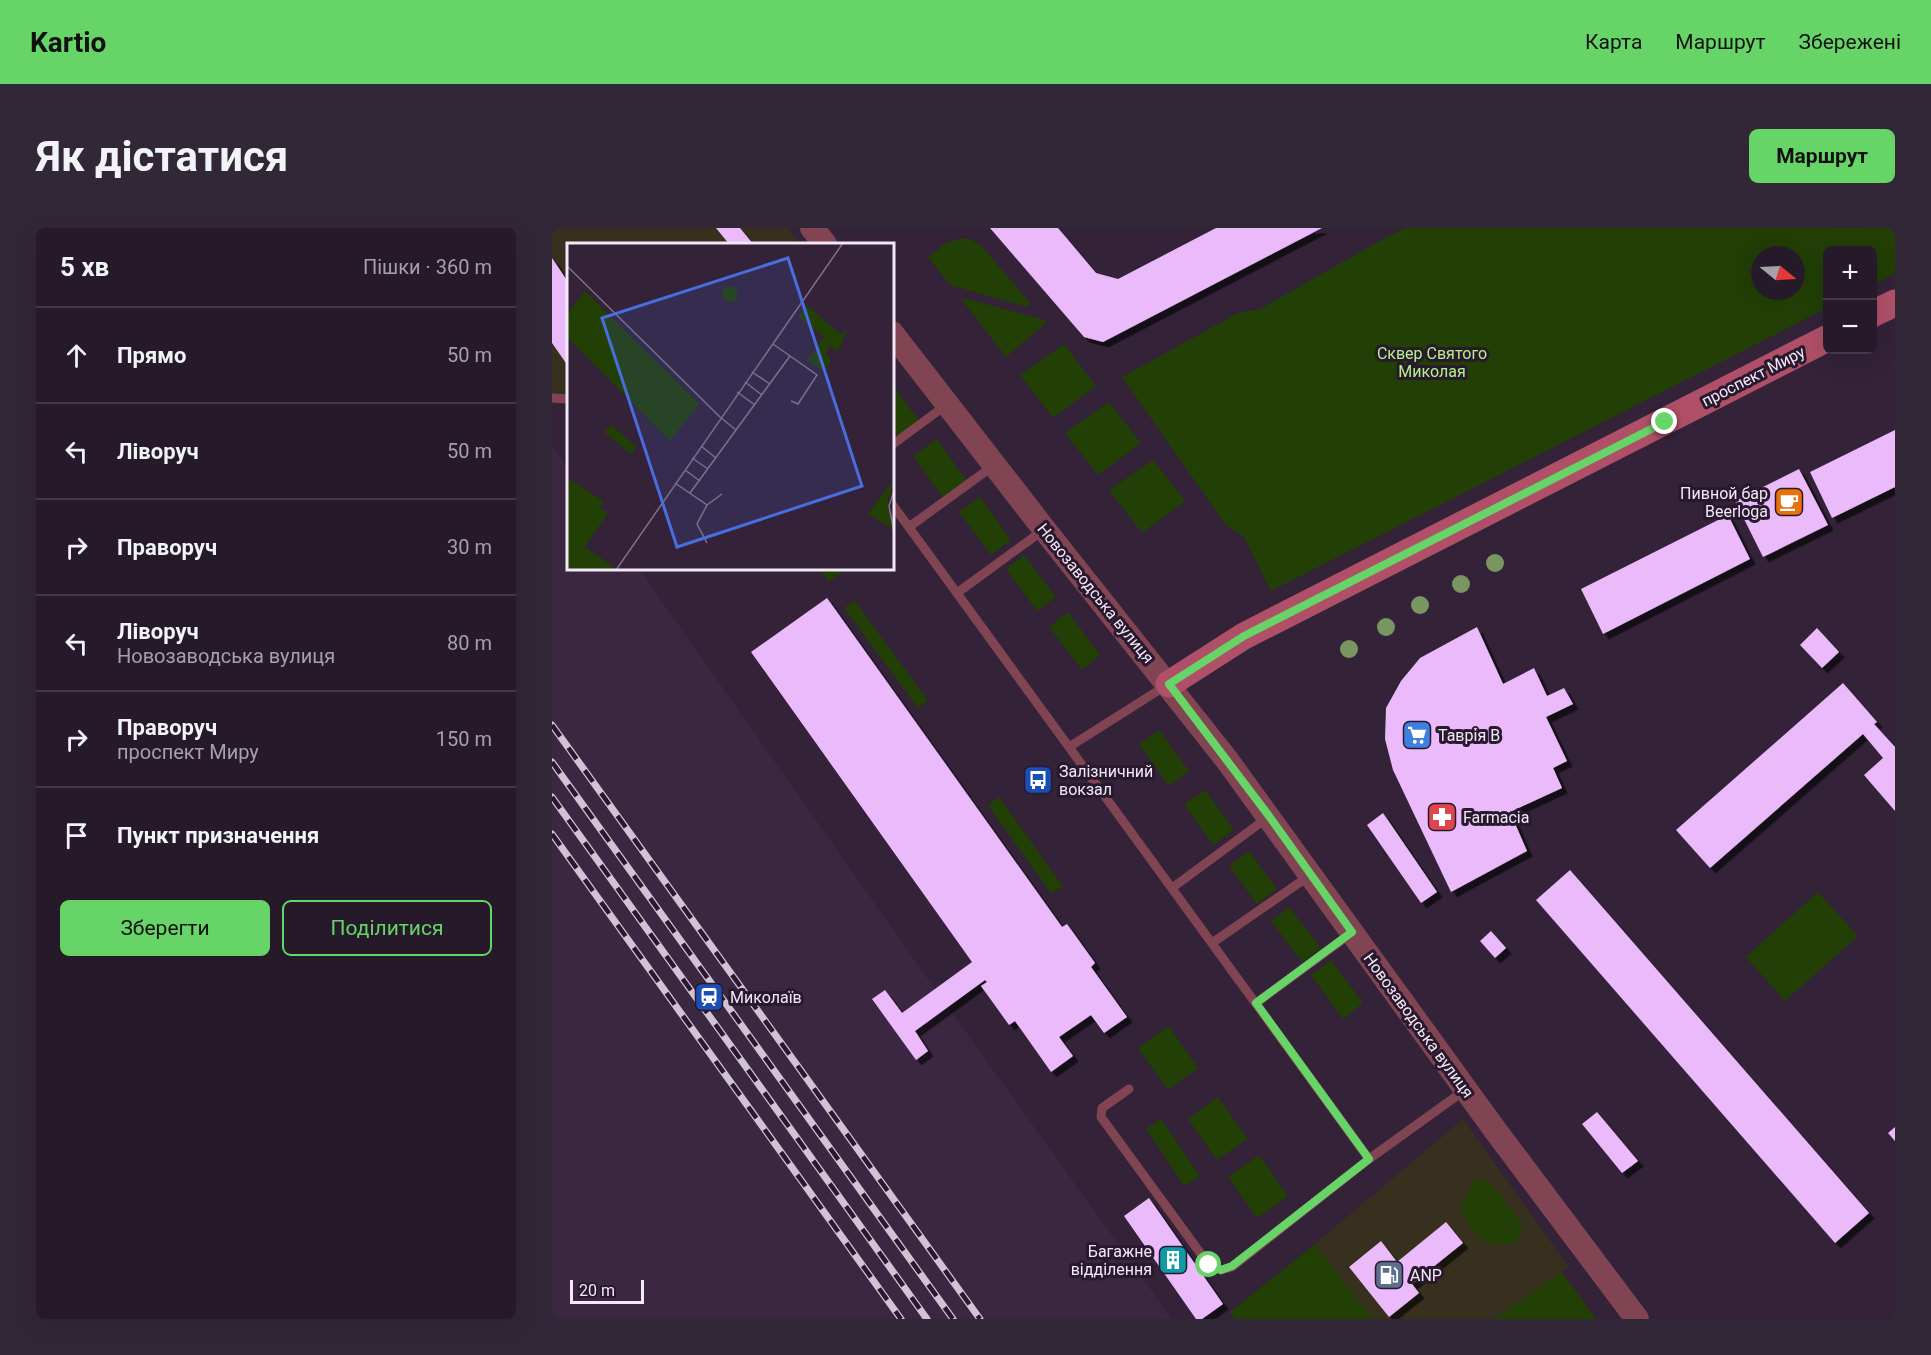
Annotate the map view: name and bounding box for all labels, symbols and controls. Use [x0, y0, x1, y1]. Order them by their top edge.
text: Kartio [30, 26, 106, 59]
text: Карта [1585, 30, 1642, 54]
text: Маршрут [1675, 30, 1766, 54]
text: Збережені [1799, 30, 1901, 54]
button: Маршрут [1749, 129, 1895, 183]
text: Як дістатися [36, 132, 288, 181]
inset map [567, 243, 894, 570]
north arrow [1751, 246, 1805, 300]
map controls [1823, 246, 1877, 354]
button: + [1823, 246, 1877, 300]
text: 5 хв [60, 252, 109, 282]
text: Пішки · 360 m [363, 255, 492, 279]
button: − [1823, 300, 1877, 354]
icon: ahead [60, 339, 93, 372]
street label: проспект Миру [1698, 342, 1808, 411]
text: Прямо [117, 343, 186, 368]
text: 50 m [447, 343, 492, 367]
park label: Сквер Святого Миколая [1377, 344, 1487, 381]
route end [1651, 408, 1677, 434]
icon: left [60, 435, 93, 468]
text: Ліворуч [117, 439, 199, 464]
text: 50 m [447, 439, 492, 463]
place label: Пивной бар Beerloga [1680, 484, 1768, 521]
cafe icon: Пивной бар Beerloga [1773, 486, 1805, 518]
street label: Новозаводська вулиця [1033, 520, 1158, 667]
icon: right [60, 531, 93, 564]
text: Праворуч [117, 535, 217, 560]
text: 30 m [447, 535, 492, 559]
text: Ліворуч [117, 619, 199, 644]
icon: left [60, 627, 93, 660]
text: 80 m [447, 631, 492, 655]
text: Новозаводська вулиця [117, 644, 335, 668]
text: Праворуч [117, 715, 217, 740]
supermarket icon: Таврія В [1401, 719, 1433, 751]
icon: right [60, 723, 93, 756]
place label: Таврія В [1438, 726, 1500, 745]
text: 150 m [436, 727, 492, 751]
text: проспект Миру [117, 740, 259, 764]
place label: Залізничний вокзал [1059, 762, 1153, 799]
bus stop icon: Залізничний вокзал [1022, 764, 1054, 796]
pharmacy icon: Farmacia [1426, 801, 1458, 833]
place label: Farmacia [1463, 808, 1529, 827]
icon: arrive [60, 819, 93, 852]
text: Пункт призначення [117, 823, 319, 848]
button: Зберегти [60, 900, 270, 956]
button: Поділитися [282, 900, 492, 956]
street label: Новозаводська вулиця [1360, 949, 1478, 1101]
station icon: Миколаїв [693, 981, 725, 1013]
place label: Миколаїв [730, 988, 802, 1007]
place label: Багажне відділення [1071, 1242, 1152, 1279]
building icon: Багажне відділення [1157, 1244, 1189, 1276]
route start [1195, 1251, 1221, 1277]
fuel station icon: ANP [1373, 1259, 1405, 1291]
place label: ANP [1410, 1266, 1442, 1285]
scale bar [570, 1277, 644, 1304]
text: 20 m [579, 1281, 615, 1300]

